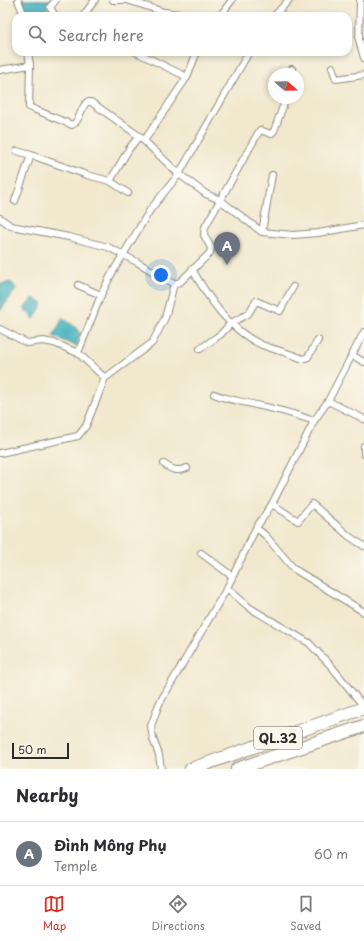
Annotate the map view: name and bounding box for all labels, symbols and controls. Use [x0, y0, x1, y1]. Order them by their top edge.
search box [12, 12, 352, 56]
icon: search [26, 23, 48, 45]
text: Search here [58, 23, 144, 46]
north arrow [268, 68, 304, 104]
pin: A [214, 232, 240, 265]
your location [151, 265, 171, 285]
road number: QL.32 [254, 727, 302, 749]
scale bar [12, 741, 69, 760]
text: 50 m [18, 741, 47, 758]
text: Nearby [16, 782, 78, 808]
text: Đình Mông Phụ [54, 833, 167, 856]
text: A [24, 844, 34, 863]
text: 60 m [314, 844, 348, 863]
text: Temple [54, 856, 97, 875]
tab: Map [43, 893, 66, 934]
tab: Directions [151, 893, 205, 934]
tab: Saved [290, 893, 321, 934]

